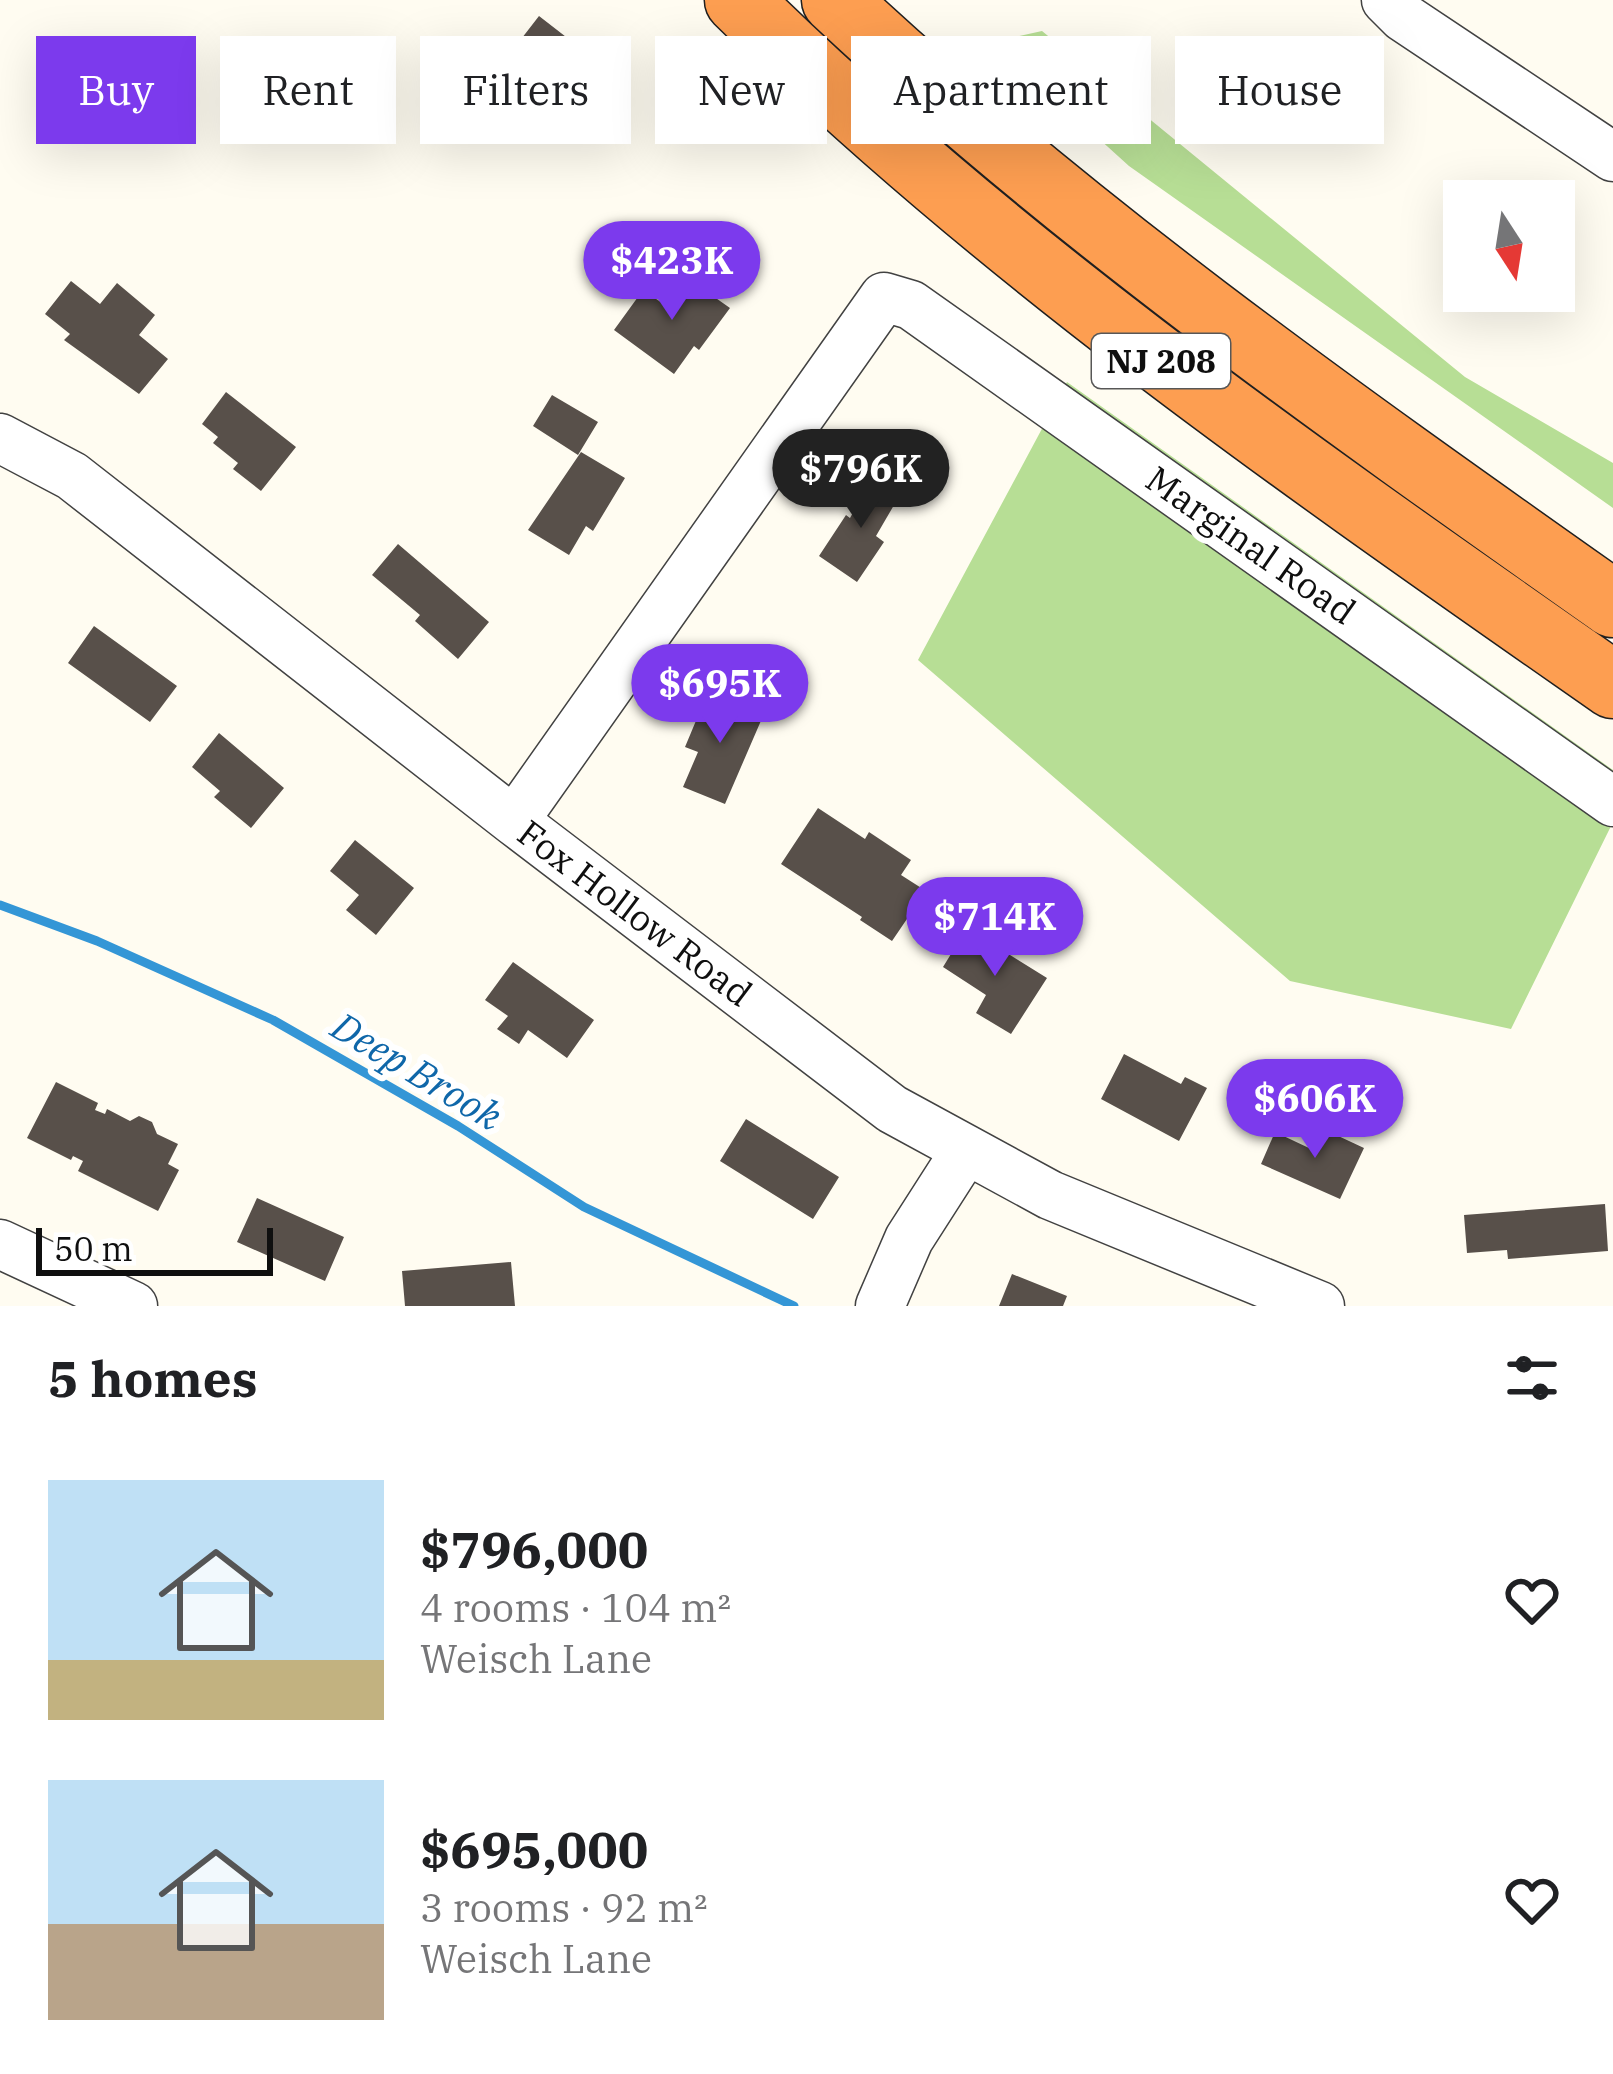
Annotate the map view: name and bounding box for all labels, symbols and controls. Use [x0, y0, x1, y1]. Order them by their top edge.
chip: Buy [36, 36, 196, 144]
chip: Rent [220, 36, 396, 144]
chip: Filters [420, 36, 631, 144]
chip: New [655, 36, 827, 144]
chip: Apartment [851, 36, 1151, 144]
chip: House [1175, 36, 1384, 144]
north arrow [1443, 180, 1575, 312]
map controls [1443, 180, 1575, 312]
pin: $423K [588, 221, 756, 323]
text: $423K [610, 234, 734, 285]
road number: NJ 208 [1092, 334, 1230, 388]
pin: $796K [777, 429, 945, 531]
text: $796K [799, 442, 923, 493]
street label: Marginal Road [1137, 455, 1365, 634]
pin: $695K [636, 644, 804, 746]
text: $695K [658, 657, 782, 708]
street label: Fox Hollow Road [509, 809, 762, 1016]
pin: $714K [911, 877, 1079, 979]
text: $714K [933, 890, 1057, 941]
water label: Deep Brook [322, 999, 512, 1141]
pin: $606K [1231, 1059, 1399, 1161]
text: $606K [1253, 1072, 1377, 1123]
scale bar [36, 1222, 273, 1275]
text: 50 m [54, 1227, 133, 1270]
text: 5 homes [48, 1345, 258, 1411]
icon: filters [1499, 1345, 1565, 1411]
text: $796,000 [420, 1516, 648, 1582]
icon: home [144, 1528, 288, 1672]
icon: heart [1499, 1567, 1565, 1633]
text: 4 rooms · 104 m² [420, 1582, 731, 1633]
text: Weisch Lane [420, 1633, 652, 1684]
text: $695,000 [420, 1816, 648, 1882]
icon: home [144, 1828, 288, 1972]
icon: heart [1499, 1867, 1565, 1933]
text: 3 rooms · 92 m² [420, 1882, 708, 1933]
text: Weisch Lane [420, 1933, 652, 1984]

